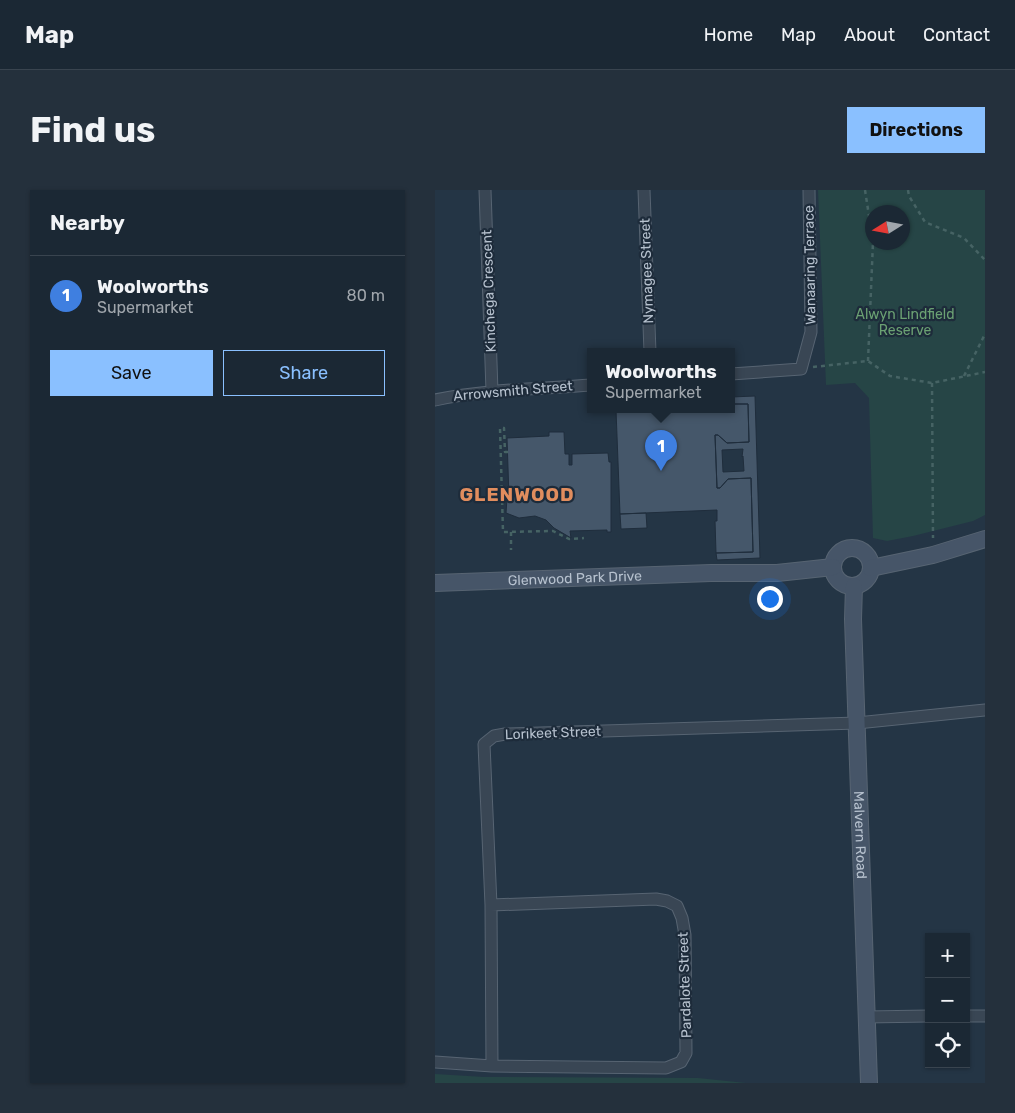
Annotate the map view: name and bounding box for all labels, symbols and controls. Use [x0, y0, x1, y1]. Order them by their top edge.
text: Map [25, 21, 74, 49]
text: Home [704, 24, 753, 46]
text: Map [781, 24, 816, 46]
text: About [844, 24, 895, 46]
text: Contact [923, 24, 990, 46]
button: Directions [847, 107, 985, 153]
text: Find us [30, 109, 155, 151]
street label: Wanaaring Terrace [800, 205, 820, 325]
north arrow [865, 205, 910, 250]
text: Nearby [50, 210, 125, 235]
street label: Nymagee Street [637, 217, 657, 324]
street label: Kinchega Crescent [478, 229, 500, 353]
text: Woolworths [97, 275, 209, 298]
text: 1 [62, 286, 70, 305]
text: 80 m [347, 286, 385, 305]
text: Supermarket [97, 298, 193, 317]
park label: Alwyn Lindfield Reserve [856, 306, 955, 339]
popup [587, 348, 735, 413]
button: Save [50, 350, 213, 396]
button: Share [223, 350, 385, 396]
text: Woolworths [605, 360, 717, 383]
street label: Arrowsmith Street [453, 377, 574, 405]
text: Supermarket [605, 383, 701, 402]
pin: 1 [645, 430, 677, 471]
district label: GLENWOOD [459, 483, 575, 506]
street label: Glenwood Park Drive [508, 567, 642, 589]
your location [757, 586, 783, 612]
street label: Lorikeet Street [505, 723, 602, 743]
street label: Malvern Road [850, 791, 870, 879]
street label: Pardalote Street [675, 931, 695, 1038]
map controls [925, 933, 970, 1068]
button: + [925, 933, 970, 978]
button: − [925, 978, 970, 1023]
button: locate [925, 1023, 970, 1068]

